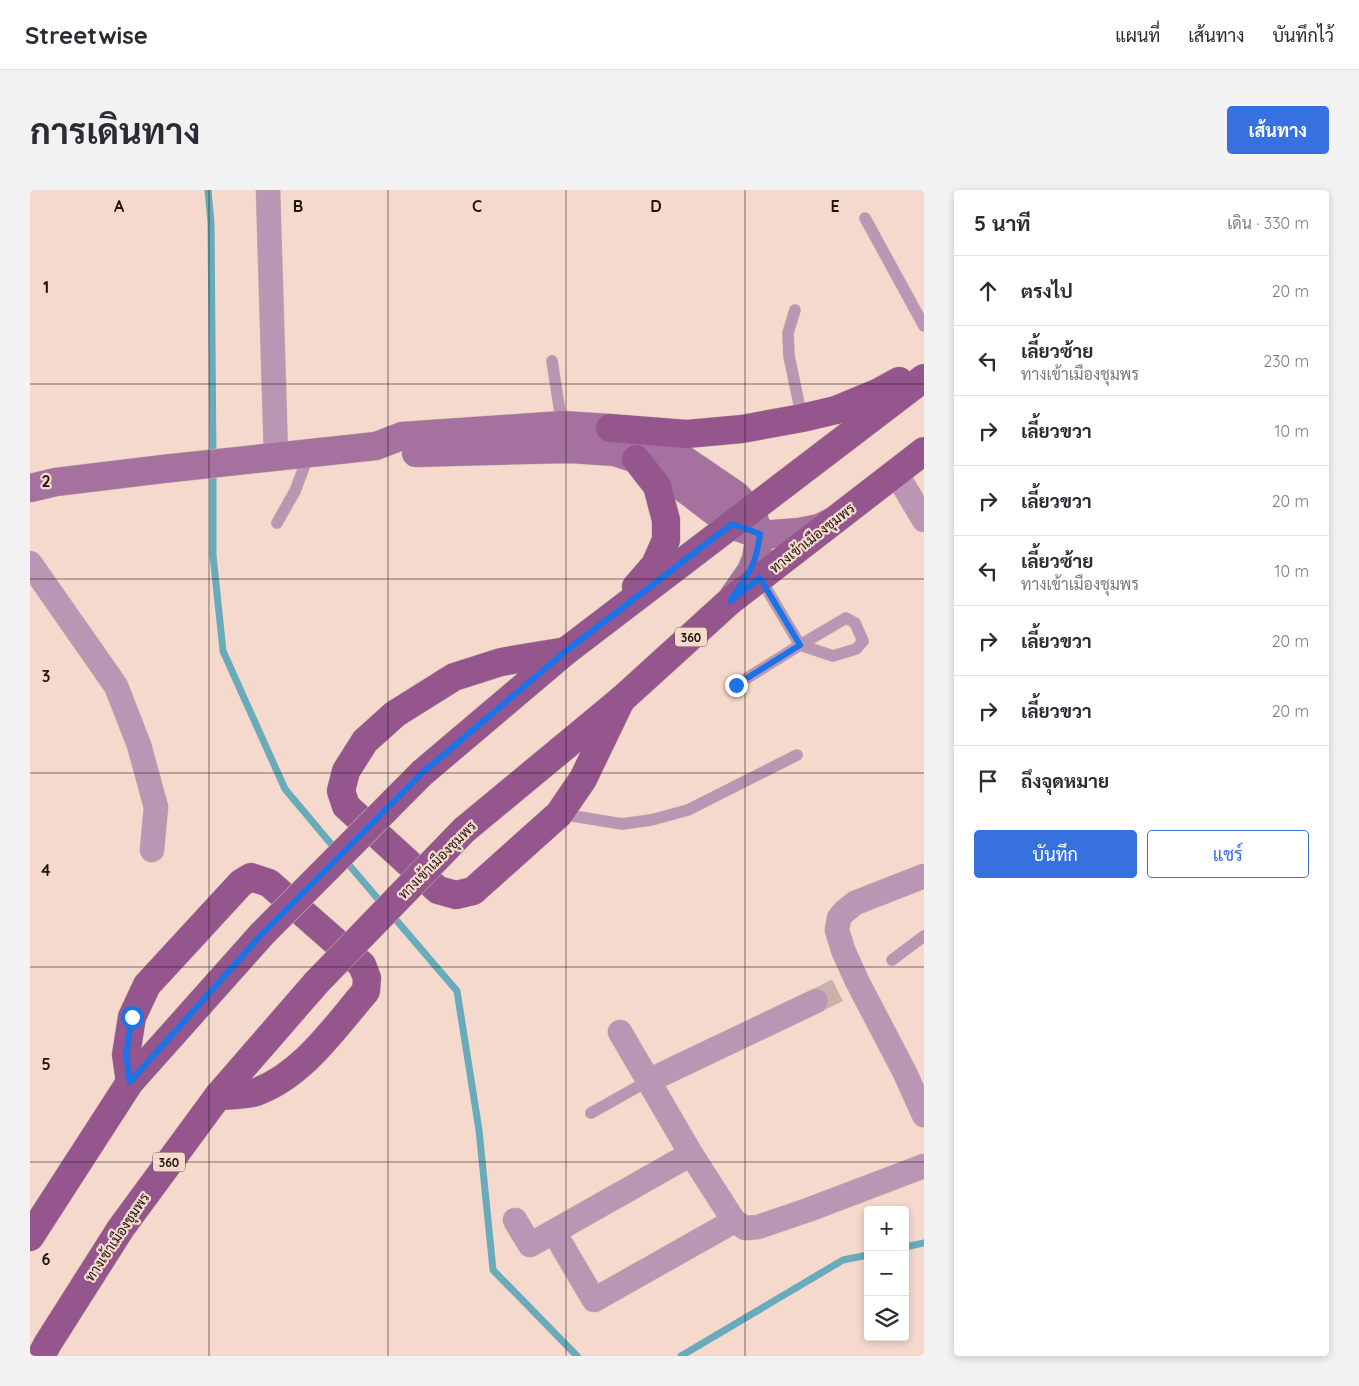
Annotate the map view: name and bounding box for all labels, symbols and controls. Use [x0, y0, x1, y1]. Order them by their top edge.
text: Streetwise [25, 20, 148, 50]
text: แผนที่ [1115, 24, 1160, 47]
text: เส้นทาง [1188, 24, 1244, 47]
text: บันทึกไว้ [1272, 24, 1334, 47]
button: เส้นทาง [1227, 106, 1329, 154]
text: การเดินทาง [30, 109, 200, 153]
text: A [114, 196, 125, 216]
text: B [293, 196, 303, 216]
text: C [472, 196, 482, 216]
text: D [650, 196, 662, 216]
text: E [830, 196, 840, 216]
text: 5 นาที [974, 210, 1031, 236]
text: เดิน · 330 m [1227, 213, 1309, 233]
text: 1 [43, 277, 49, 297]
icon: ahead [974, 277, 1002, 305]
text: ตรงไป [1021, 279, 1073, 303]
text: 20 m [1272, 281, 1309, 301]
text: เลี้ยวซ้าย [1021, 339, 1093, 363]
icon: left [974, 347, 1002, 375]
text: 230 m [1263, 351, 1309, 371]
text: ทางเข้าเมืองชุมพร [1021, 364, 1139, 384]
icon: right [974, 417, 1002, 445]
text: เลี้ยวขวา [1021, 419, 1092, 443]
text: 10 m [1275, 421, 1309, 441]
text: 2 [41, 471, 51, 491]
icon: right [974, 487, 1002, 515]
text: เลี้ยวขวา [1021, 489, 1092, 513]
text: 20 m [1272, 491, 1309, 511]
street label: ทางเข้าเมืองชุมพร [766, 499, 859, 578]
text: เลี้ยวซ้าย [1021, 549, 1093, 573]
icon: left [974, 557, 1002, 585]
text: 10 m [1275, 561, 1309, 581]
text: ทางเข้าเมืองชุมพร [1021, 574, 1139, 594]
icon: right [974, 627, 1002, 655]
road number: 360 [675, 628, 707, 647]
text: เลี้ยวขวา [1021, 629, 1092, 653]
text: 20 m [1272, 631, 1309, 651]
text: 3 [42, 666, 50, 686]
route end [725, 674, 748, 697]
icon: right [974, 697, 1002, 725]
text: เลี้ยวขวา [1021, 699, 1092, 723]
text: 20 m [1272, 701, 1309, 721]
icon: arrive [974, 767, 1002, 795]
text: ถึงจุดหมาย [1021, 769, 1109, 793]
street label: ทางเข้าเมืองชุมพร [394, 817, 481, 904]
button: บันทึก [974, 830, 1137, 878]
button: แชร์ [1147, 830, 1309, 878]
text: 4 [41, 860, 51, 880]
route start [121, 1006, 144, 1029]
text: 5 [41, 1054, 51, 1074]
road number: 360 [153, 1152, 185, 1172]
street label: ทางเข้าเมืองชุมพร [81, 1189, 154, 1285]
map controls [864, 1206, 909, 1341]
button: + [864, 1206, 909, 1251]
text: 6 [42, 1249, 51, 1269]
button: − [864, 1251, 909, 1296]
button: layers [864, 1296, 909, 1341]

